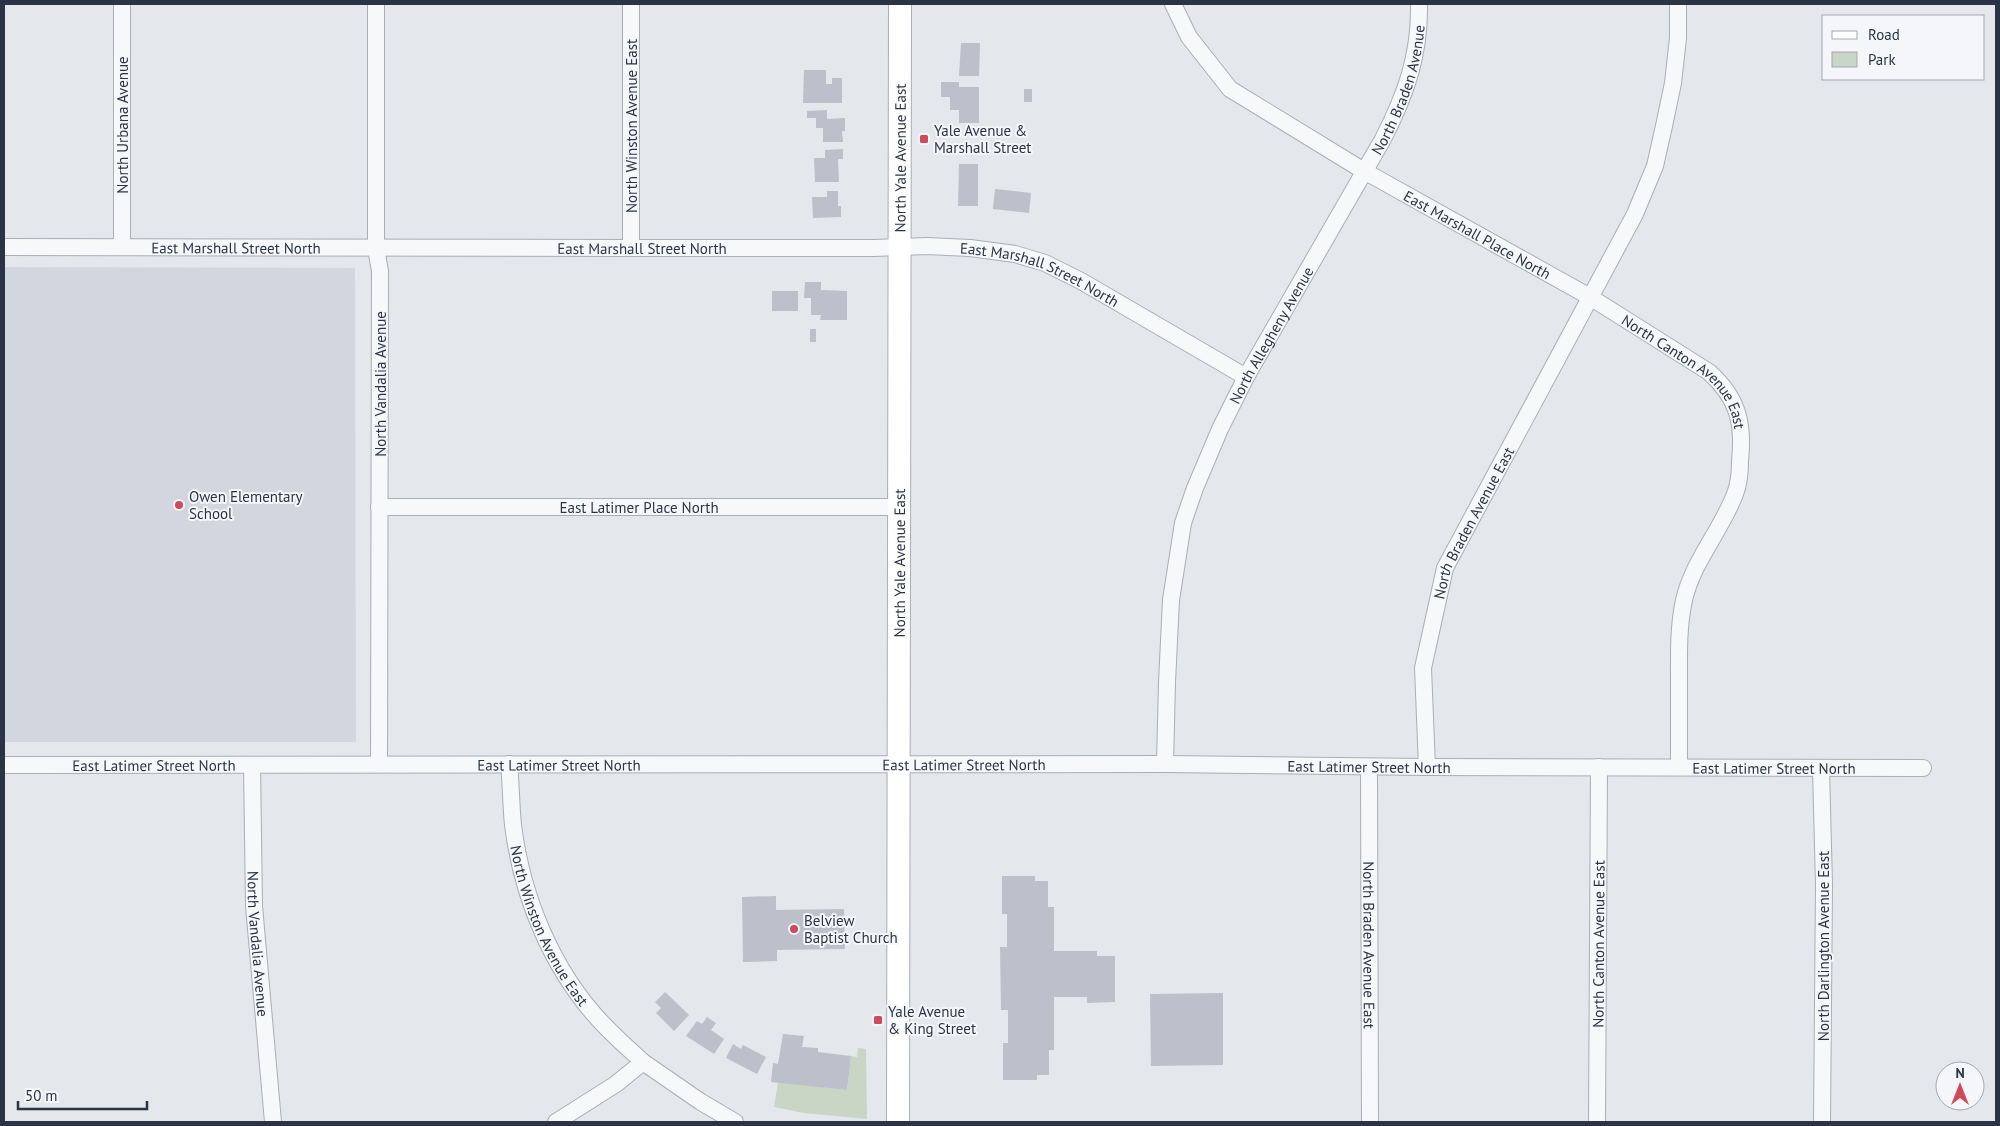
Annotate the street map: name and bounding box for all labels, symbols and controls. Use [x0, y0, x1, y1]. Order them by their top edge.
legend [1822, 15, 1985, 80]
street label: North Braden Avenue [1367, 24, 1428, 158]
text: Road [1868, 25, 1900, 44]
street label: North Winston Avenue East [622, 39, 641, 213]
text: Park [1868, 50, 1896, 69]
street label: North Urbana Avenue [113, 56, 132, 194]
street label: North Yale Avenue East [890, 84, 909, 232]
place label: Yale Avenue & Marshall Street [934, 121, 1031, 157]
marker: Yale Avenue & Marshall Street [918, 133, 930, 145]
street label: East Marshall Place North [1401, 186, 1554, 283]
street label: East Marshall Street North [151, 238, 321, 257]
street label: East Marshall Street North [557, 238, 727, 258]
street label: East Marshall Street North [960, 238, 1123, 311]
street label: North Allegheny Avenue [1225, 263, 1317, 407]
street label: North Canton Avenue East [1618, 310, 1750, 430]
street label: North Vandalia Avenue [371, 311, 390, 457]
street label: North Braden Avenue East [1429, 443, 1518, 601]
place label: Owen Elementary School [189, 487, 303, 523]
street label: North Yale Avenue East [889, 489, 909, 637]
street label: East Latimer Place North [559, 498, 719, 517]
marker: Owen Elementary School [173, 499, 185, 511]
street label: East Latimer Street North [72, 755, 236, 774]
street label: East Latimer Street North [477, 755, 641, 774]
street label: East Latimer Street North [882, 755, 1046, 774]
street label: East Latimer Street North [1287, 756, 1451, 777]
street label: East Latimer Street North [1692, 758, 1856, 777]
street label: North Winston Avenue East [507, 844, 593, 1009]
street label: North Darlington Avenue East [1814, 851, 1833, 1041]
street label: North Canton Avenue East [1588, 860, 1608, 1028]
street label: North Braden Avenue East [1360, 861, 1379, 1029]
street label: North Vandalia Avenue [244, 871, 273, 1017]
place label: Belview Baptist Church [804, 911, 898, 947]
marker: Belview Baptist Church [788, 923, 800, 935]
place label: Yale Avenue & King Street [888, 1002, 976, 1038]
marker: Yale Avenue & King Street [872, 1014, 884, 1026]
north arrow [1935, 1061, 1985, 1111]
text: N [1955, 1064, 1965, 1082]
scale bar [18, 1078, 146, 1110]
text: 50 m [25, 1086, 58, 1105]

